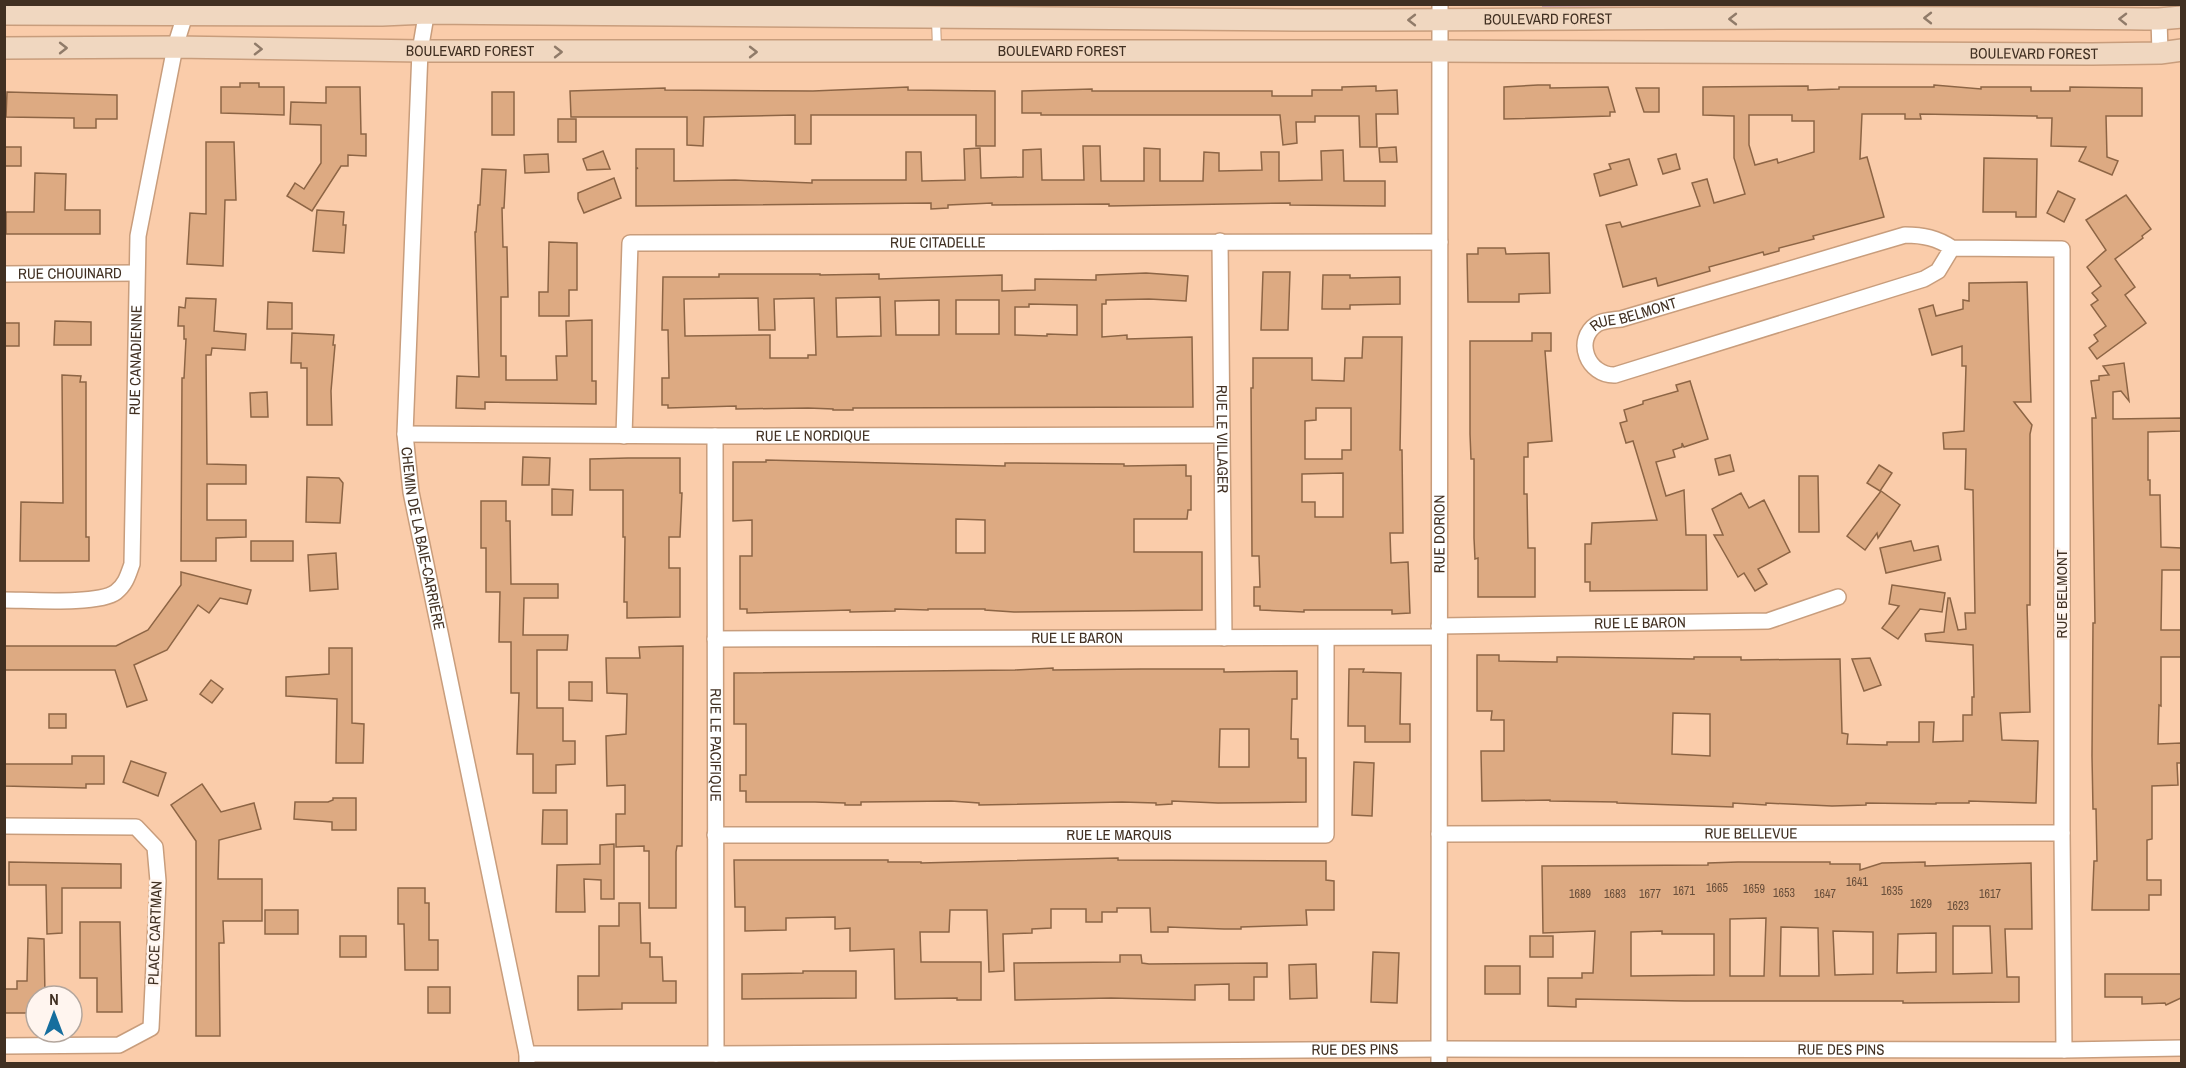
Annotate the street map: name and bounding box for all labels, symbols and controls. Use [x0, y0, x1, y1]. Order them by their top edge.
street label: BOULEVARD FOREST [1484, 8, 1613, 29]
one-way arrow [1924, 12, 1933, 24]
one-way arrow [1408, 13, 1417, 26]
one-way arrow [1729, 13, 1738, 25]
one-way arrow [2119, 13, 2128, 25]
street label: BOULEVARD FOREST [406, 40, 535, 61]
street label: BOULEVARD FOREST [998, 40, 1127, 61]
one-way arrow [58, 42, 67, 54]
one-way arrow [253, 42, 262, 55]
street label: BOULEVARD FOREST [1970, 42, 2099, 64]
one-way arrow [553, 46, 562, 58]
one-way arrow [748, 46, 757, 58]
street label: RUE CITADELLE [890, 232, 986, 253]
street label: RUE CHOUINARD [18, 262, 122, 284]
street label: RUE BELMONT [1585, 292, 1680, 336]
street label: RUE CANADIENNE [124, 305, 147, 415]
street label: RUE LE VILLAGER [1211, 385, 1234, 493]
street label: RUE LE NORDIQUE [756, 425, 870, 446]
street label: CHEMIN DE LA BAIE-CARRIÈRE [396, 446, 450, 632]
street label: RUE DORION [1428, 495, 1450, 573]
street label: RUE BELMONT [2051, 549, 2072, 638]
street label: RUE LE BARON [1594, 611, 1686, 634]
street label: RUE LE BARON [1031, 627, 1123, 648]
street label: RUE LE PACIFIQUE [705, 688, 727, 802]
street label: RUE BELLEVUE [1704, 822, 1798, 844]
street label: RUE LE MARQUIS [1066, 824, 1172, 845]
house number: 1641 [1846, 874, 1868, 890]
street label: PLACE CARTMAN [142, 880, 167, 985]
house number: 1665 [1706, 880, 1728, 896]
house number: 1659 [1743, 881, 1765, 897]
house number: 1671 [1673, 883, 1695, 899]
house number: 1635 [1881, 883, 1903, 899]
house number: 1653 [1773, 885, 1795, 901]
house number: 1689 [1569, 886, 1591, 902]
house number: 1683 [1604, 886, 1626, 902]
house number: 1677 [1639, 886, 1661, 902]
house number: 1647 [1814, 886, 1836, 902]
house number: 1617 [1979, 886, 2001, 902]
house number: 1629 [1910, 896, 1932, 912]
house number: 1623 [1947, 898, 1969, 914]
north arrow [24, 984, 84, 1044]
text: N [49, 988, 59, 1010]
street label: RUE DES PINS [1311, 1038, 1399, 1060]
street label: RUE DES PINS [1798, 1039, 1884, 1060]

